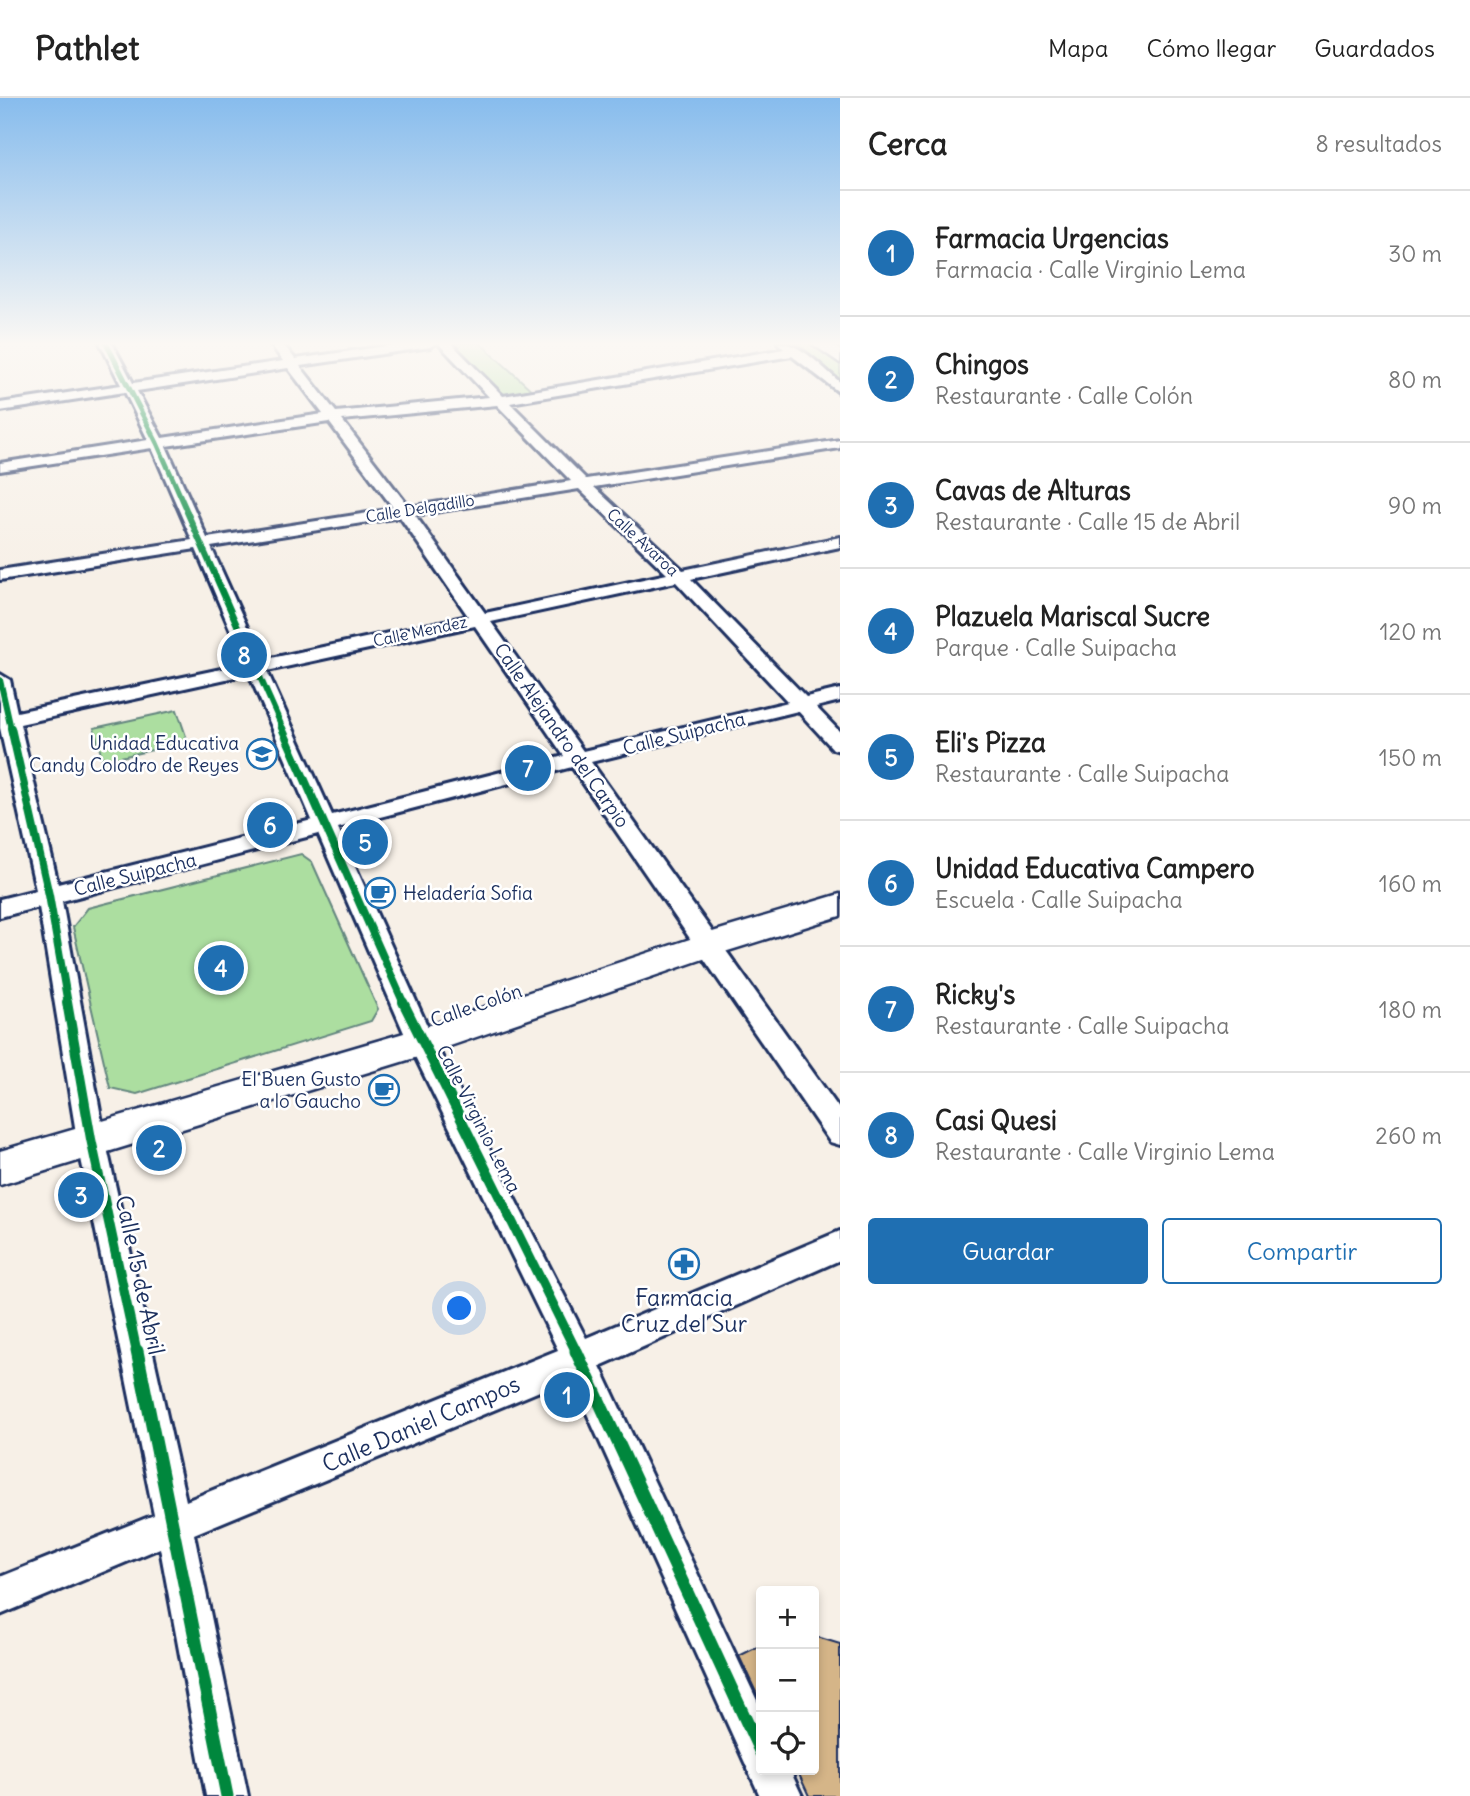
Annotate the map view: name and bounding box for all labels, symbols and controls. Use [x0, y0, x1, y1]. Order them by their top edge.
text: Pathlet [35, 27, 139, 69]
text: Mapa [1048, 33, 1108, 63]
text: Cómo llegar [1146, 33, 1276, 63]
text: Guardados [1314, 33, 1435, 63]
text: Cerca [868, 125, 947, 163]
text: 8 resultados [1315, 129, 1442, 158]
text: Farmacia Urgencias [935, 222, 1169, 255]
text: 1 [886, 239, 896, 268]
text: 30 m [1388, 239, 1442, 268]
text: Farmacia · Calle Virginio Lema [935, 255, 1246, 284]
text: Chingos [935, 348, 1029, 381]
text: 2 [885, 365, 897, 394]
text: 80 m [1388, 365, 1442, 394]
text: Restaurante · Calle Colón [935, 381, 1193, 410]
text: Cavas de Alturas [935, 474, 1131, 507]
street label: Calle Delgadillo [364, 490, 476, 526]
text: 3 [884, 491, 898, 520]
text: 90 m [1388, 491, 1442, 520]
street label: Calle Avaroa [603, 504, 683, 580]
text: Restaurante · Calle 15 de Abril [935, 507, 1240, 536]
text: Plazuela Mariscal Sucre [935, 600, 1210, 633]
street label: Calle Mendez [371, 611, 469, 651]
text: 4 [884, 617, 898, 646]
text: 120 m [1379, 617, 1442, 646]
pin: 8 [221, 629, 267, 681]
text: Parque · Calle Suipacha [935, 633, 1177, 662]
street label: Calle Alejandro del Carpio [489, 638, 635, 832]
street label: Calle Suipacha [620, 706, 748, 760]
text: Eli's Pizza [935, 726, 1046, 759]
place label: Unidad Educativa Candy Colodro de Reyes [29, 731, 239, 777]
school or university icon: Unidad Educativa Candy Colodro de Reyes [245, 737, 279, 771]
pin: 7 [505, 742, 551, 794]
text: 5 [884, 743, 898, 772]
text: 150 m [1379, 743, 1442, 772]
text: Restaurante · Calle Suipacha [935, 759, 1229, 788]
pin: 6 [247, 799, 293, 851]
pin: 5 [342, 816, 388, 868]
street label: Calle Suipacha [71, 847, 199, 901]
text: Unidad Educativa Campero [935, 852, 1255, 885]
text: 6 [884, 869, 898, 898]
text: 160 m [1379, 869, 1442, 898]
cafe icon: Heladería Sofia [363, 876, 397, 910]
place label: Heladería Sofia [403, 881, 533, 905]
text: Escuela · Calle Suipacha [935, 885, 1183, 914]
pin: 4 [198, 942, 244, 994]
street label: Calle Colón [427, 978, 525, 1032]
text: Ricky's [935, 978, 1015, 1011]
text: 7 [885, 995, 897, 1024]
text: 180 m [1379, 995, 1442, 1024]
text: Restaurante · Calle Suipacha [935, 1011, 1229, 1040]
street label: Calle Virginio Lema [431, 1041, 527, 1197]
place label: El Buen Gusto a lo Gaucho [241, 1067, 361, 1113]
cafe icon: El Buen Gusto a lo Gaucho [367, 1073, 401, 1107]
text: Casi Quesi [935, 1104, 1057, 1137]
text: 8 [884, 1121, 898, 1150]
text: 260 m [1375, 1121, 1442, 1150]
pin: 2 [136, 1122, 182, 1174]
text: Restaurante · Calle Virginio Lema [935, 1137, 1275, 1166]
pin: 3 [58, 1169, 104, 1221]
street label: Calle 15 de Abril [109, 1192, 172, 1357]
button: Guardar [868, 1218, 1148, 1284]
button: Compartir [1162, 1218, 1442, 1284]
pharmacy icon: Farmacia Cruz del Sur [667, 1247, 701, 1281]
place label: Farmacia Cruz del Sur [621, 1283, 748, 1338]
your location [442, 1291, 476, 1325]
street label: Calle Daniel Campos [318, 1369, 524, 1478]
pin: 1 [544, 1369, 590, 1421]
map controls [756, 1586, 819, 1775]
button: + [756, 1586, 819, 1649]
button: − [756, 1649, 819, 1712]
button: locate [756, 1712, 819, 1775]

